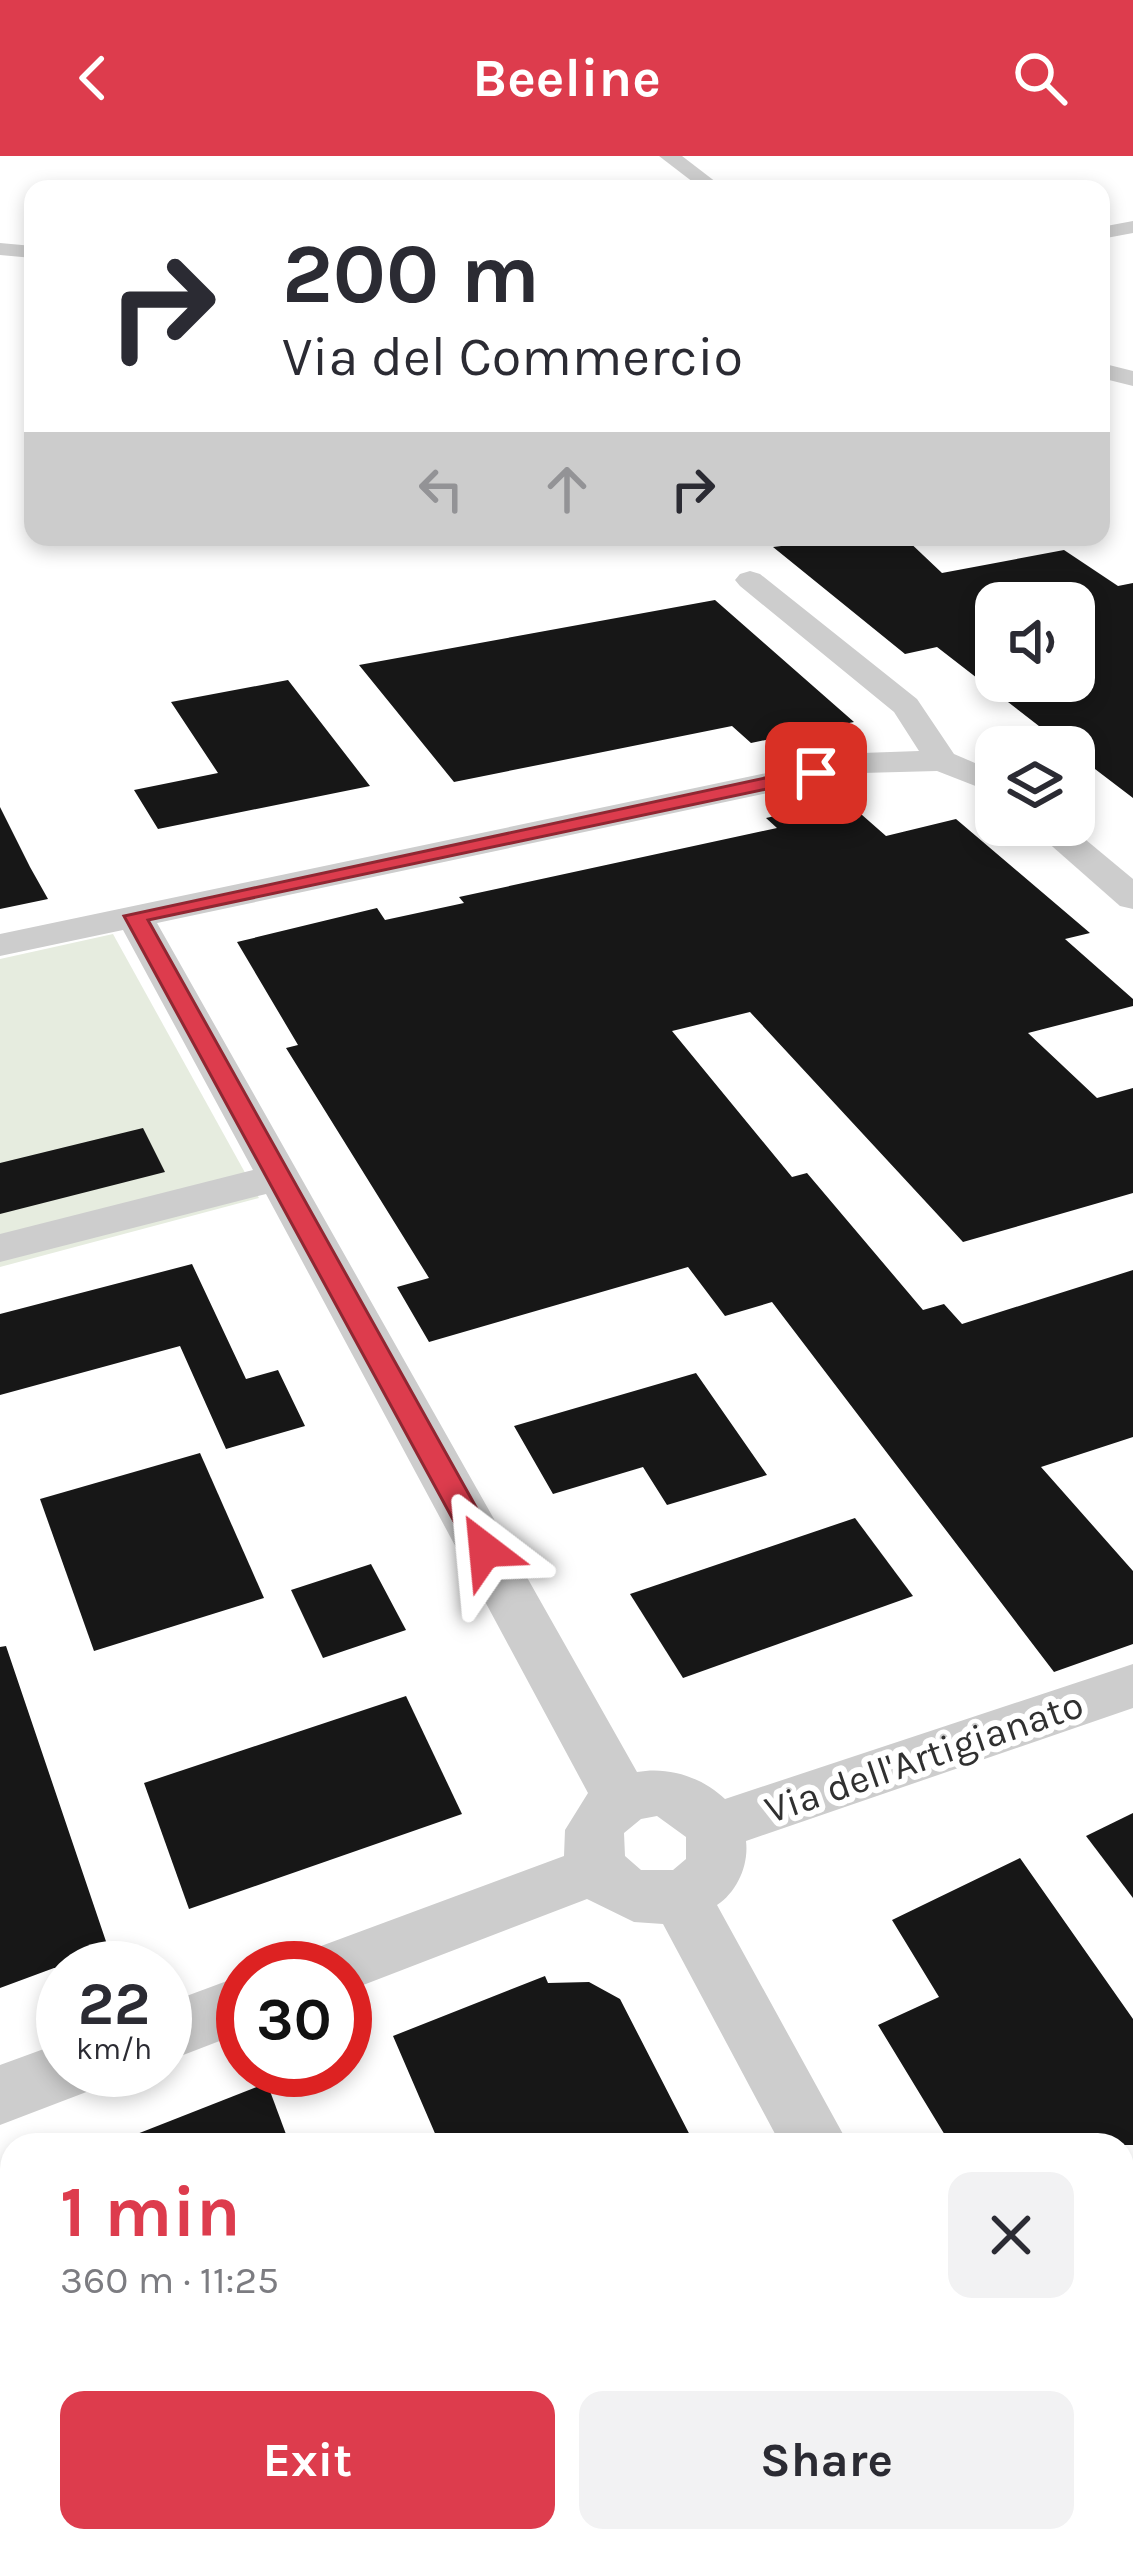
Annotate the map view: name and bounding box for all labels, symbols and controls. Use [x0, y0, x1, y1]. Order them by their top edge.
icon: back [60, 45, 126, 111]
icon: search [1007, 45, 1073, 111]
text: Beeline [472, 46, 661, 110]
text: 200 m [282, 225, 540, 323]
icon: right [84, 228, 240, 384]
text: Via del Commercio [282, 325, 743, 389]
icon: left [408, 456, 474, 522]
icon: ahead [534, 456, 600, 522]
icon: right [660, 456, 726, 522]
map controls [975, 582, 1095, 846]
button: sound [975, 582, 1095, 702]
pin [765, 722, 867, 824]
button: layers [975, 726, 1095, 846]
icon: arrive [783, 740, 849, 806]
position arrow [422, 1487, 548, 1613]
street label: Via dell'Artigianato [759, 1681, 1089, 1833]
speed limit sign: 30 [216, 1941, 372, 2097]
text: 22 [78, 1969, 150, 2039]
text: km/h [76, 2031, 152, 2067]
text: 1 min [60, 2170, 241, 2254]
button: close [948, 2172, 1074, 2298]
text: 360 m · 11:25 [60, 2257, 279, 2303]
button: Exit [60, 2391, 555, 2529]
button: Share [579, 2391, 1074, 2529]

